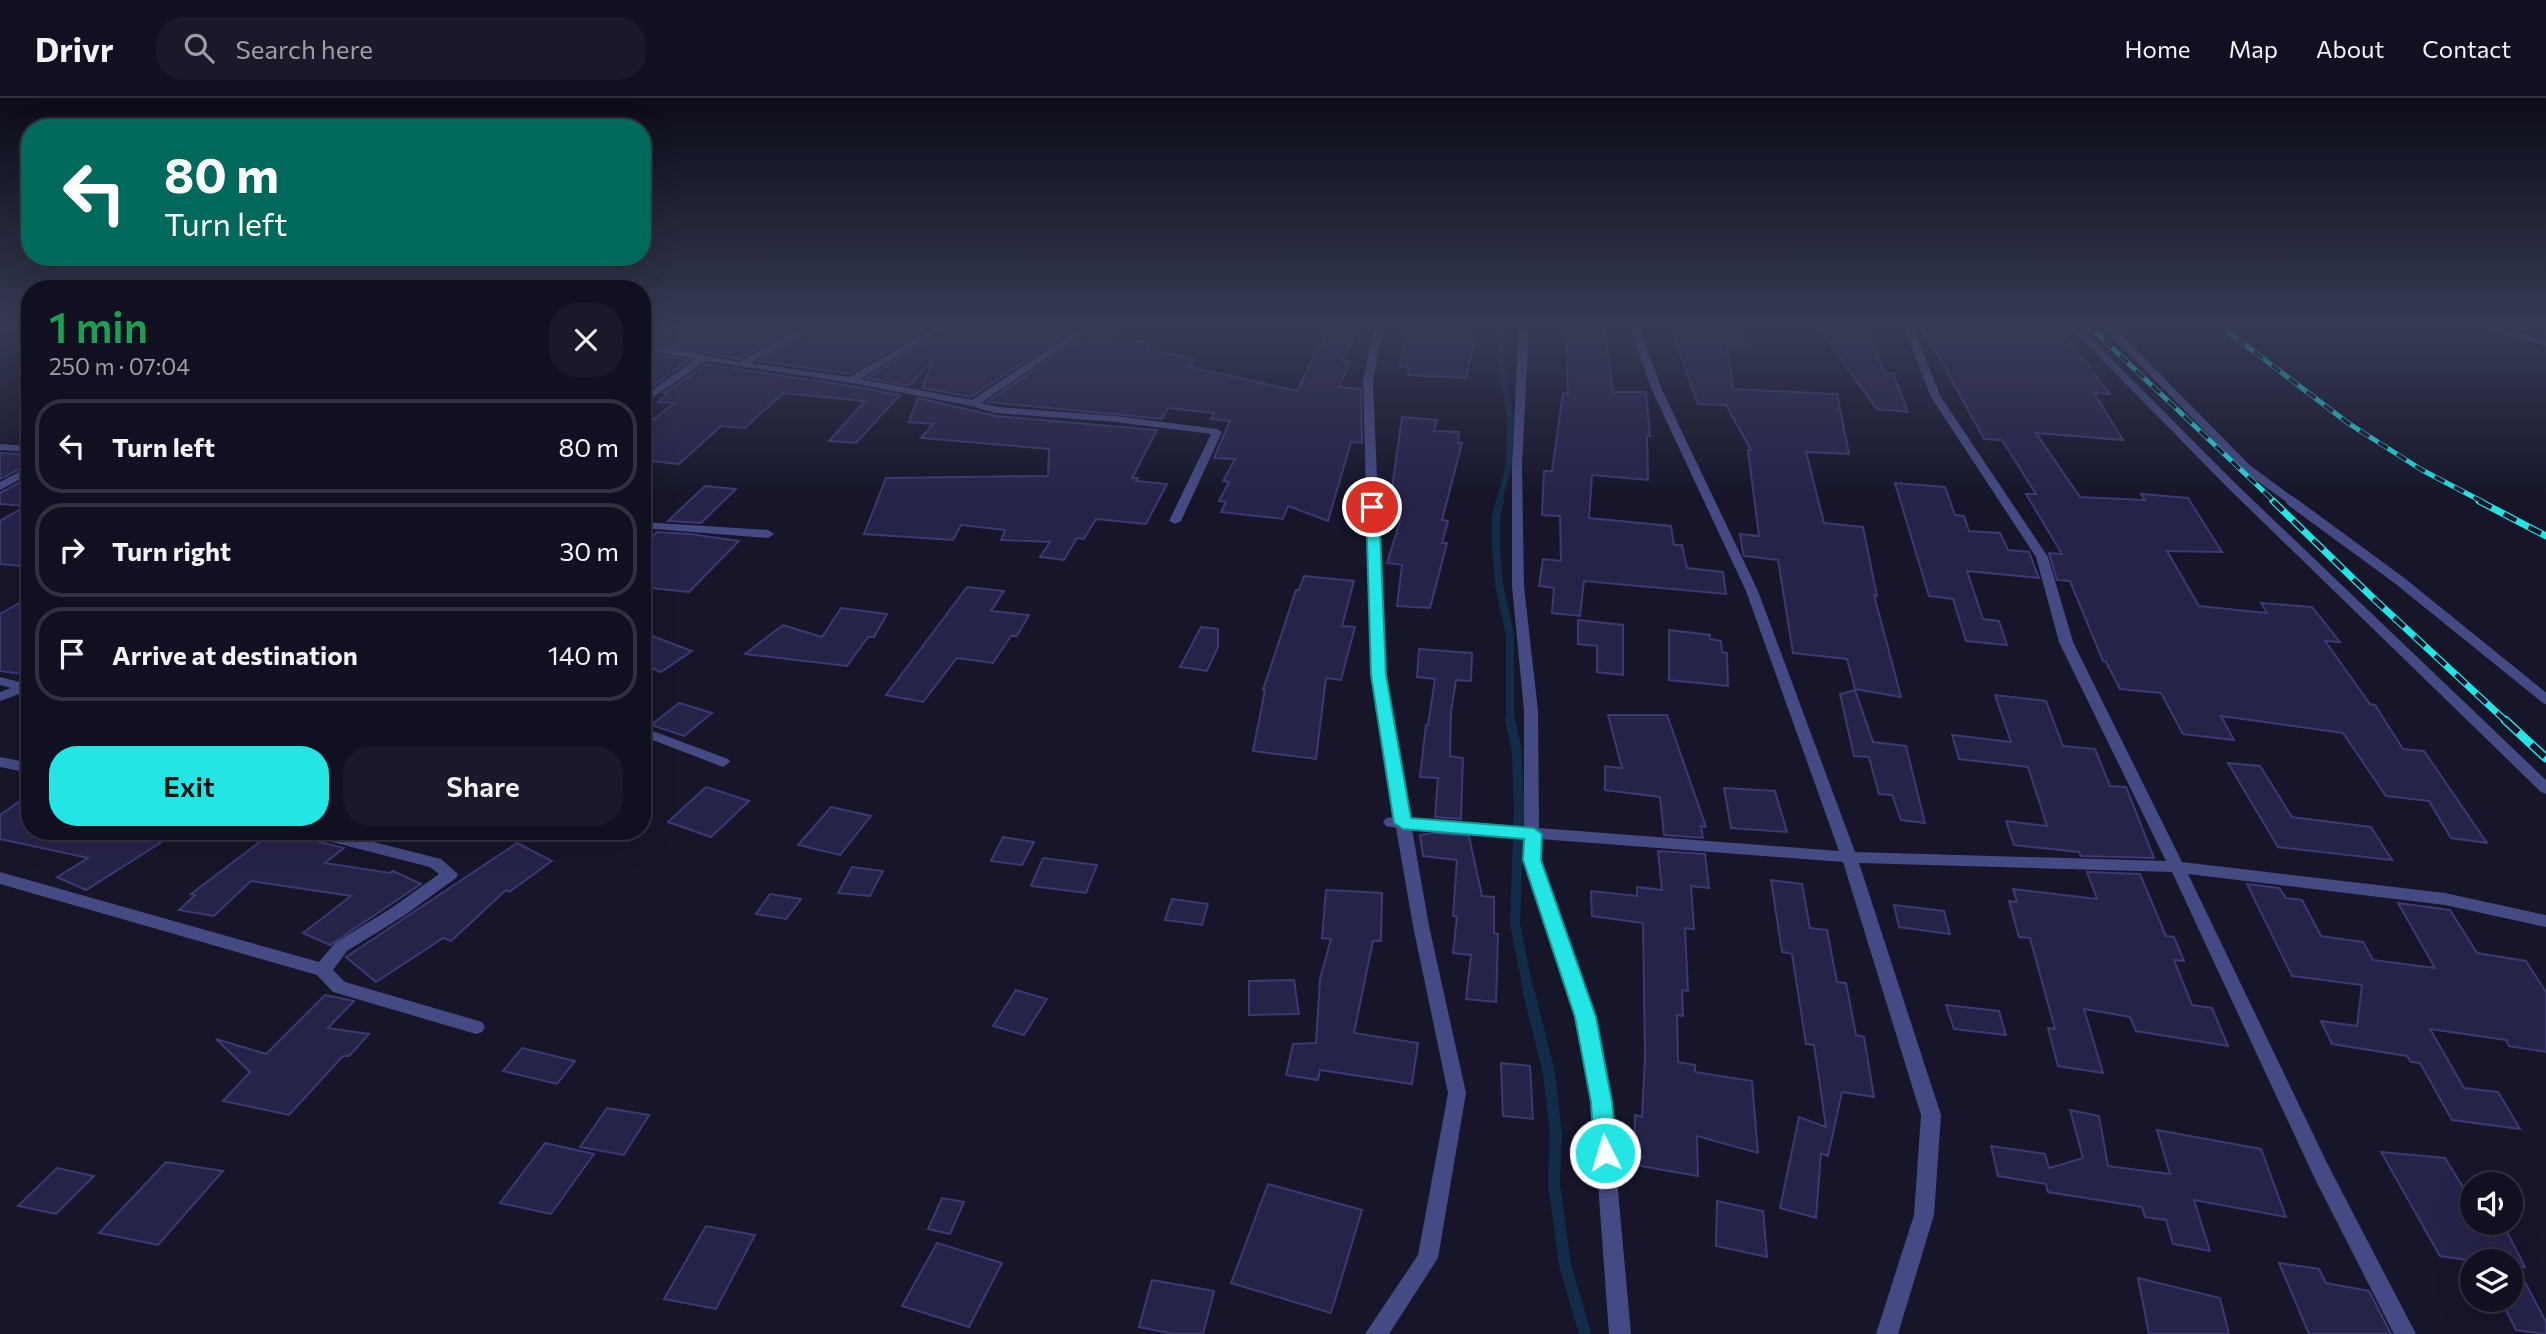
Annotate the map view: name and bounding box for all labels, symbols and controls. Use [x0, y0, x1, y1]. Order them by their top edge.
search box [156, 17, 646, 80]
text: Drivr [35, 28, 114, 69]
icon: search [180, 29, 218, 67]
text: Search here [236, 33, 373, 64]
text: Home [2125, 34, 2191, 63]
text: Map [2229, 34, 2278, 63]
text: About [2316, 34, 2384, 63]
text: Contact [2422, 34, 2511, 63]
text: 80 m [164, 143, 279, 203]
icon: left [49, 147, 140, 238]
text: Turn left [164, 203, 288, 243]
text: 1 min [49, 300, 148, 352]
button: close [549, 303, 623, 377]
text: 250 m · 07:04 [49, 352, 190, 380]
icon: left [53, 427, 91, 465]
text: Turn left [112, 431, 215, 462]
text: 80 m [559, 431, 619, 462]
pin [1342, 477, 1402, 537]
icon: arrive [1353, 488, 1391, 526]
icon: right [53, 531, 91, 569]
text: Turn right [112, 535, 231, 566]
text: 30 m [560, 535, 619, 566]
icon: arrive [53, 635, 91, 673]
text: Arrive at destination [112, 639, 358, 670]
text: 140 m [548, 639, 619, 670]
button: Exit [49, 746, 329, 826]
button: Share [343, 746, 623, 826]
position arrow [1568, 1116, 1642, 1190]
map controls [2460, 1172, 2523, 1312]
button: sound [2460, 1172, 2523, 1235]
button: layers [2460, 1249, 2523, 1312]

